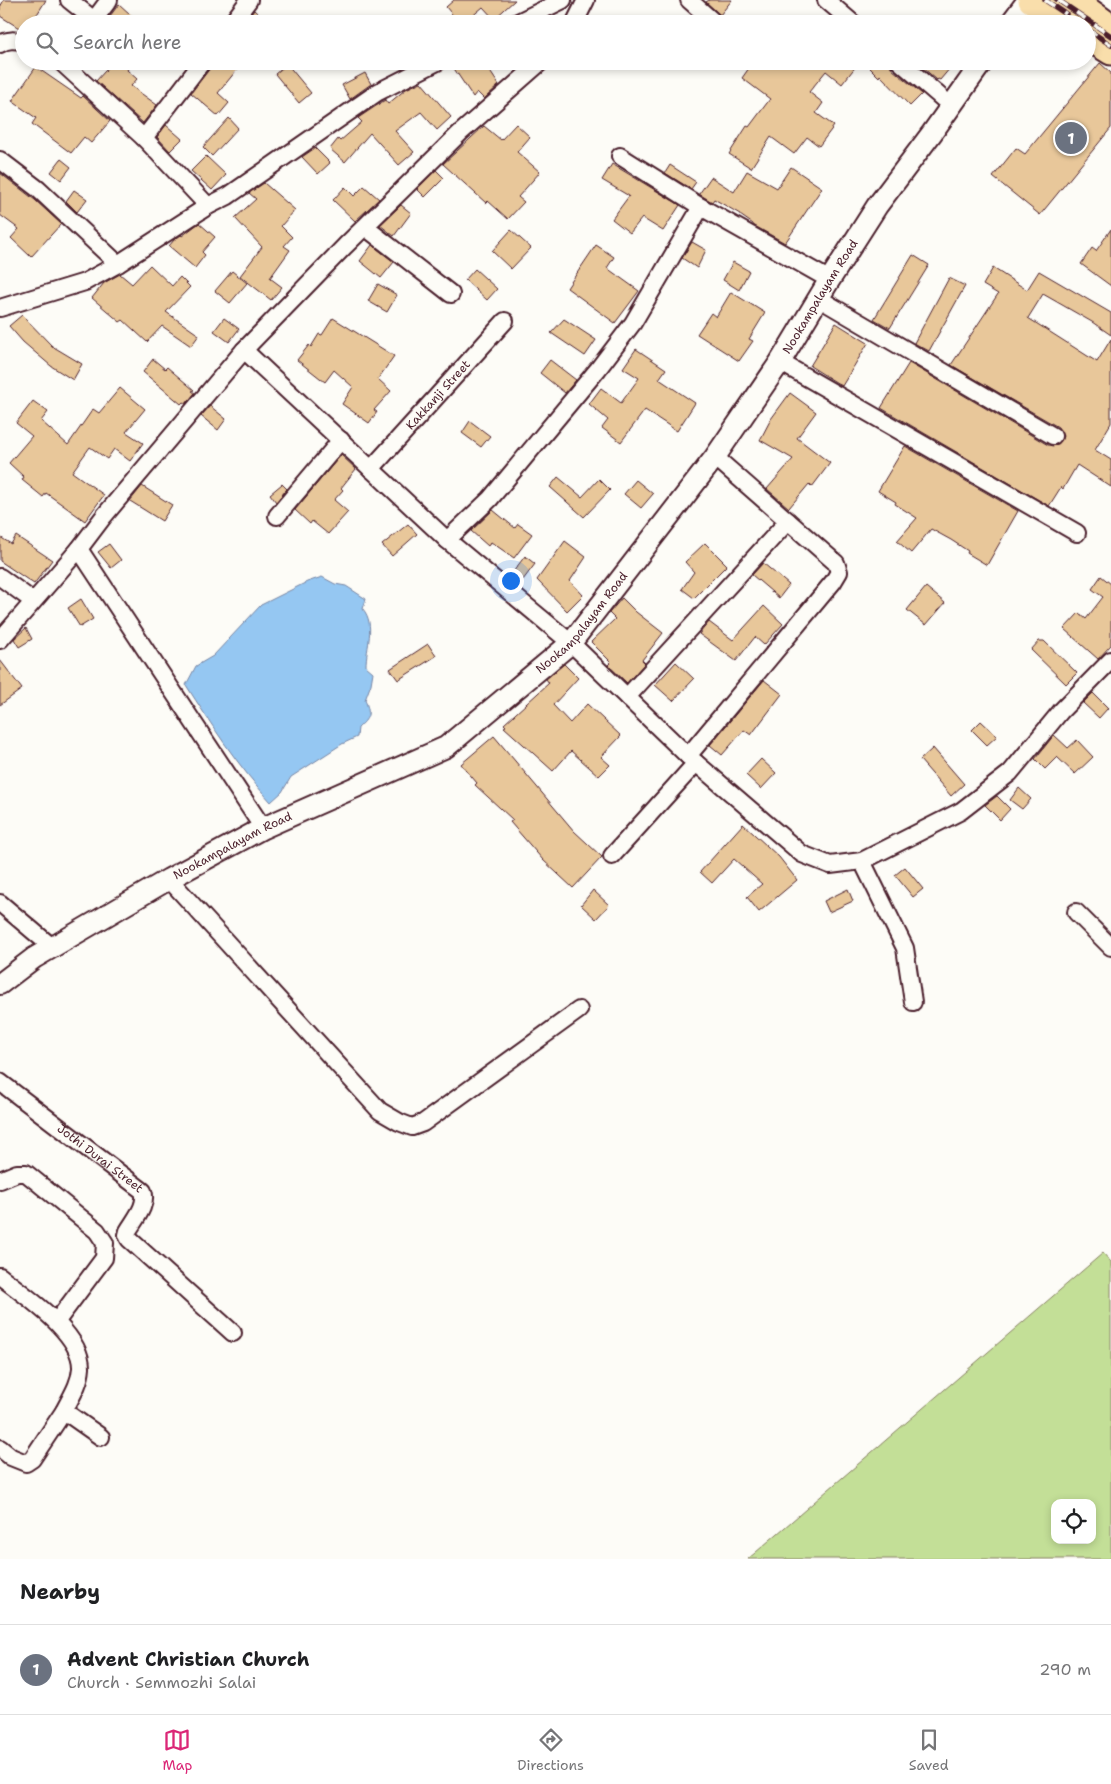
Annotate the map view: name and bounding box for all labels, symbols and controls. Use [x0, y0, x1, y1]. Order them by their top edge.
search box [15, 15, 1096, 70]
icon: search [33, 29, 61, 57]
text: Search here [73, 30, 182, 55]
pin: 1 [1055, 119, 1087, 157]
street label: Nookampalayam Road [779, 236, 862, 357]
street label: Kakkanji Street [402, 357, 474, 433]
your location [498, 568, 524, 594]
street label: Nookampalayam Road [532, 568, 631, 677]
street label: Nookampalayam Road [170, 808, 295, 883]
street label: Jothi Durai Street [54, 1120, 146, 1196]
map controls [1051, 1499, 1096, 1544]
button: locate [1051, 1499, 1096, 1544]
text: Nearby [20, 1578, 100, 1606]
text: Advent Christian Church [67, 1647, 309, 1672]
text: 1 [32, 1659, 40, 1680]
text: 290 m [1039, 1659, 1091, 1680]
text: Church · Semmozhi Salai [67, 1672, 256, 1693]
tab: Map [162, 1726, 192, 1774]
tab: Directions [517, 1726, 584, 1774]
tab: Saved [909, 1726, 949, 1774]

